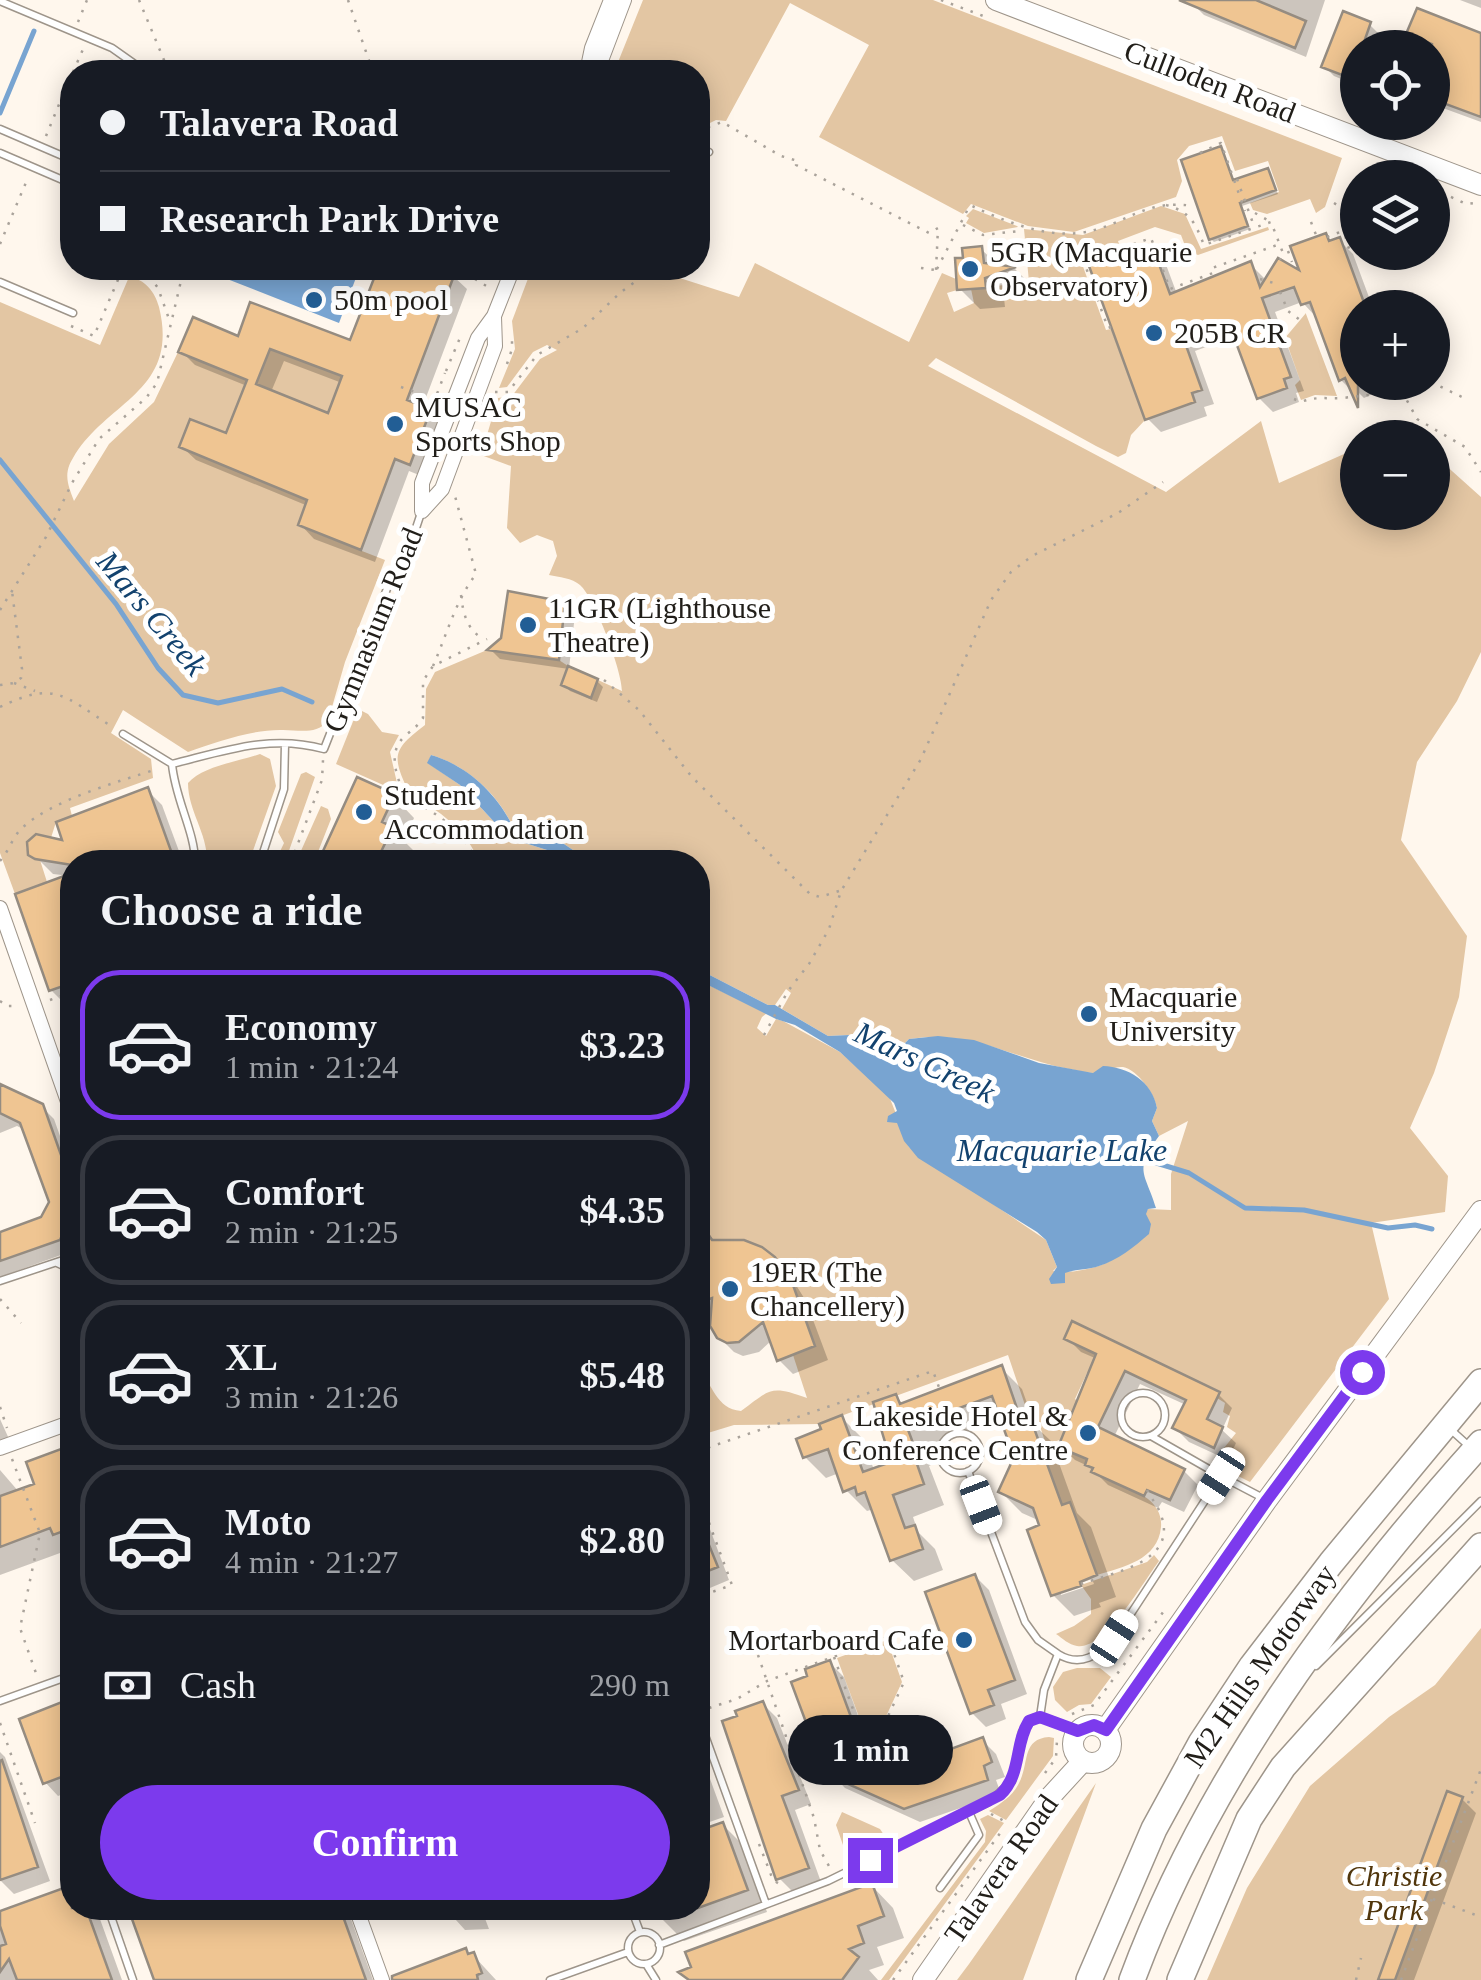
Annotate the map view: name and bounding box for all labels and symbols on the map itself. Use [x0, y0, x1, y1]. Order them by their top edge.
street label: Culloden Road [1120, 34, 1301, 129]
place label: 5GR (Macquarie Observatory) [990, 235, 1192, 303]
marker: 5GR (Macquarie Observatory) [959, 258, 981, 280]
place label: 50m pool [334, 283, 448, 316]
marker: 50m pool [303, 289, 325, 311]
place label: 205B CR [1174, 316, 1287, 349]
marker: 205B CR [1143, 322, 1165, 344]
place label: MUSAC Sports Shop [415, 390, 561, 457]
marker: MUSAC Sports Shop [384, 413, 406, 435]
street label: Gymnasium Road [316, 523, 429, 737]
water label: Mars Creek [89, 543, 215, 683]
place label: 11GR (Lighthouse Theatre) [548, 591, 771, 659]
marker: 11GR (Lighthouse Theatre) [517, 614, 539, 636]
place label: Student Accommodation [384, 778, 584, 845]
marker: Student Accommodation [353, 801, 375, 823]
place label: Macquarie University [1109, 980, 1237, 1047]
marker: Macquarie University [1078, 1003, 1100, 1025]
water label: Mars Creek [848, 1013, 1002, 1111]
water label: Macquarie Lake [956, 1132, 1167, 1168]
place label: 19ER (The Chancellery) [750, 1255, 905, 1323]
marker: 19ER (The Chancellery) [719, 1278, 741, 1300]
route start [1340, 1350, 1385, 1395]
place label: Lakeside Hotel & Conference Centre [842, 1399, 1068, 1466]
marker: Lakeside Hotel & Conference Centre [1077, 1422, 1099, 1444]
car [1192, 1443, 1250, 1509]
car [956, 1472, 1006, 1538]
street label: M2 Hills Motorway [1177, 1558, 1342, 1773]
car [1085, 1605, 1143, 1671]
place label: Mortarboard Cafe [728, 1623, 944, 1656]
marker: Mortarboard Cafe [953, 1629, 975, 1651]
callout: 1 min [788, 1715, 952, 1785]
street label: Talavera Road [937, 1788, 1064, 1949]
route end [848, 1838, 893, 1883]
park label: Christie Park [1346, 1859, 1442, 1926]

